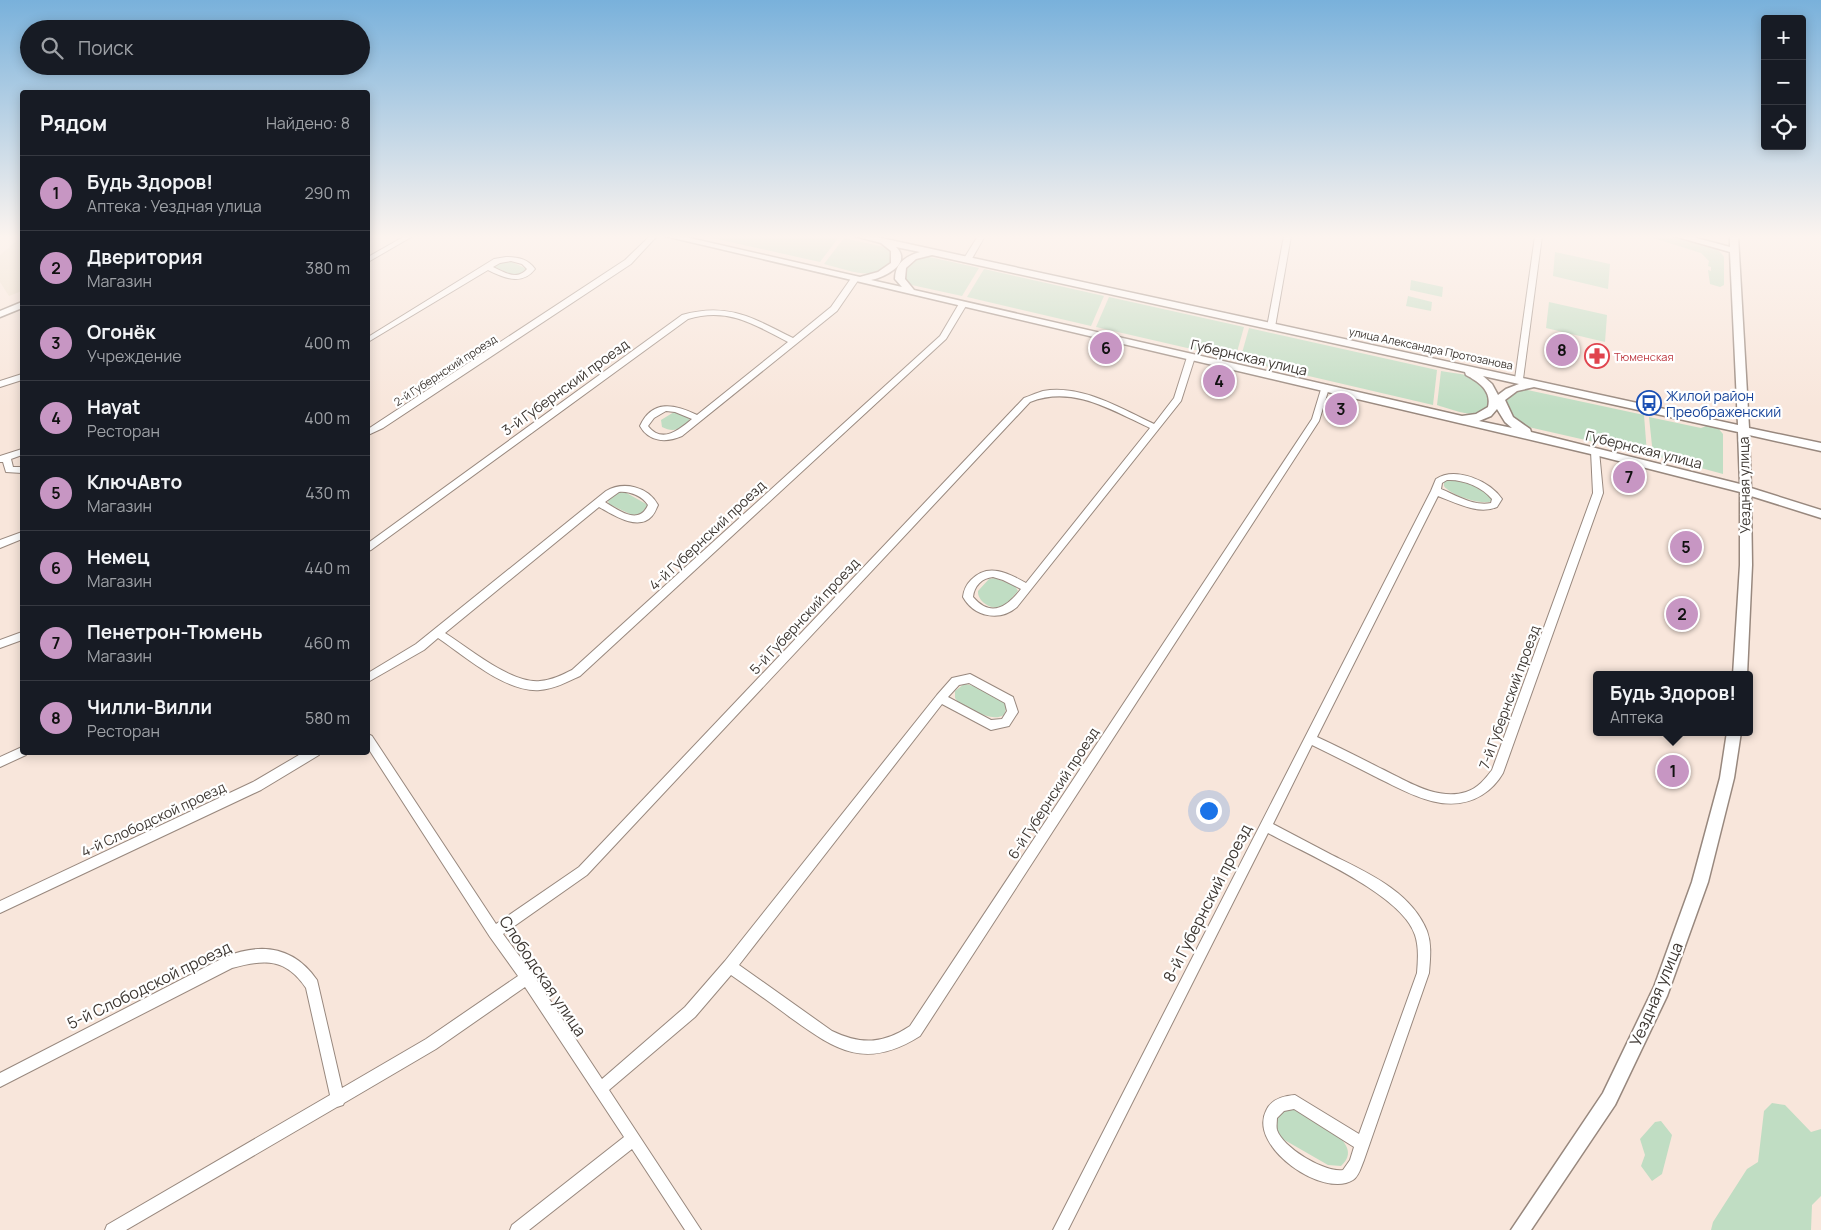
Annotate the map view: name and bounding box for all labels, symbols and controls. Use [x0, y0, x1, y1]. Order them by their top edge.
map controls [1761, 15, 1806, 150]
button: + [1761, 15, 1806, 60]
search box [20, 20, 370, 75]
icon: search [38, 34, 66, 62]
text: Поиск [78, 35, 133, 61]
button: − [1761, 60, 1806, 105]
button: locate [1761, 105, 1806, 150]
text: Рядом [40, 109, 107, 137]
text: Найдено: 8 [266, 112, 350, 134]
text: Будь Здоров! [87, 169, 213, 195]
text: 1 [52, 182, 60, 204]
text: 290 m [304, 182, 350, 204]
text: Аптека · Уездная улица [87, 195, 262, 217]
text: Дверитория [87, 244, 203, 270]
text: 2 [51, 257, 61, 279]
text: 380 m [305, 257, 350, 279]
text: Магазин [87, 270, 152, 292]
text: Огонёк [87, 319, 155, 345]
street label: улица Александра Протозанова [1348, 323, 1514, 373]
pin: 6 [1090, 329, 1122, 367]
street label: 2-й Губернский проезд [391, 331, 500, 409]
pin: 8 [1546, 331, 1578, 369]
text: 3 [51, 332, 61, 354]
text: 400 m [304, 332, 350, 354]
street label: Губернская улица [1189, 334, 1309, 380]
street label: 3-й Губернский проезд [498, 335, 632, 439]
pharmacy icon: Тюменская [1584, 343, 1610, 369]
text: Учреждение [87, 345, 182, 367]
place label: Тюменская [1614, 349, 1674, 364]
pin: 4 [1203, 362, 1235, 400]
place label: Жилой район Преображенский [1666, 386, 1781, 421]
pin: 3 [1325, 390, 1357, 428]
bus stop icon: Жилой район Преображенский [1636, 390, 1662, 416]
text: Hayat [87, 394, 141, 420]
text: 4 [51, 407, 61, 429]
text: 400 m [304, 407, 350, 429]
text: Ресторан [87, 420, 160, 442]
street label: Губернская улица [1584, 425, 1704, 473]
street label: Уездная улица [1734, 436, 1754, 534]
pin: 7 [1613, 458, 1645, 496]
text: КлючАвто [87, 469, 182, 495]
street label: 4-й Губернский проезд [645, 476, 769, 594]
text: 5 [51, 482, 61, 504]
text: 430 m [305, 482, 350, 504]
text: Магазин [87, 495, 152, 517]
pin: 5 [1670, 528, 1702, 566]
text: Немец [87, 544, 149, 570]
street label: 5-й Губернский проезд [745, 554, 863, 678]
text: 6 [51, 557, 61, 579]
text: 440 m [304, 557, 350, 579]
text: Магазин [87, 570, 152, 592]
pin: 2 [1666, 595, 1698, 633]
text: Пенетрон-Тюмень [87, 619, 262, 645]
street label: 7-й Губернский проезд [1474, 623, 1544, 771]
text: 7 [52, 632, 60, 654]
text: 460 m [304, 632, 350, 654]
text: Магазин [87, 645, 152, 667]
popup [1593, 671, 1753, 736]
text: Будь Здоров! [1610, 680, 1736, 706]
text: Чилли-Вилли [87, 694, 212, 720]
text: Аптека [1610, 706, 1664, 728]
text: 8 [51, 707, 61, 729]
text: 580 m [305, 707, 350, 729]
text: Ресторан [87, 720, 160, 742]
street label: 6-й Губернский проезд [1003, 723, 1103, 863]
pin: 1 [1657, 752, 1689, 790]
street label: 4-й Слободской проезд [78, 777, 228, 861]
your location [1196, 798, 1222, 824]
street label: 8-й Губернский проезд [1158, 820, 1257, 986]
street label: Слободская улица [494, 911, 592, 1041]
street label: 5-й Слободской проезд [63, 935, 235, 1034]
street label: Уездная улица [1624, 939, 1688, 1049]

